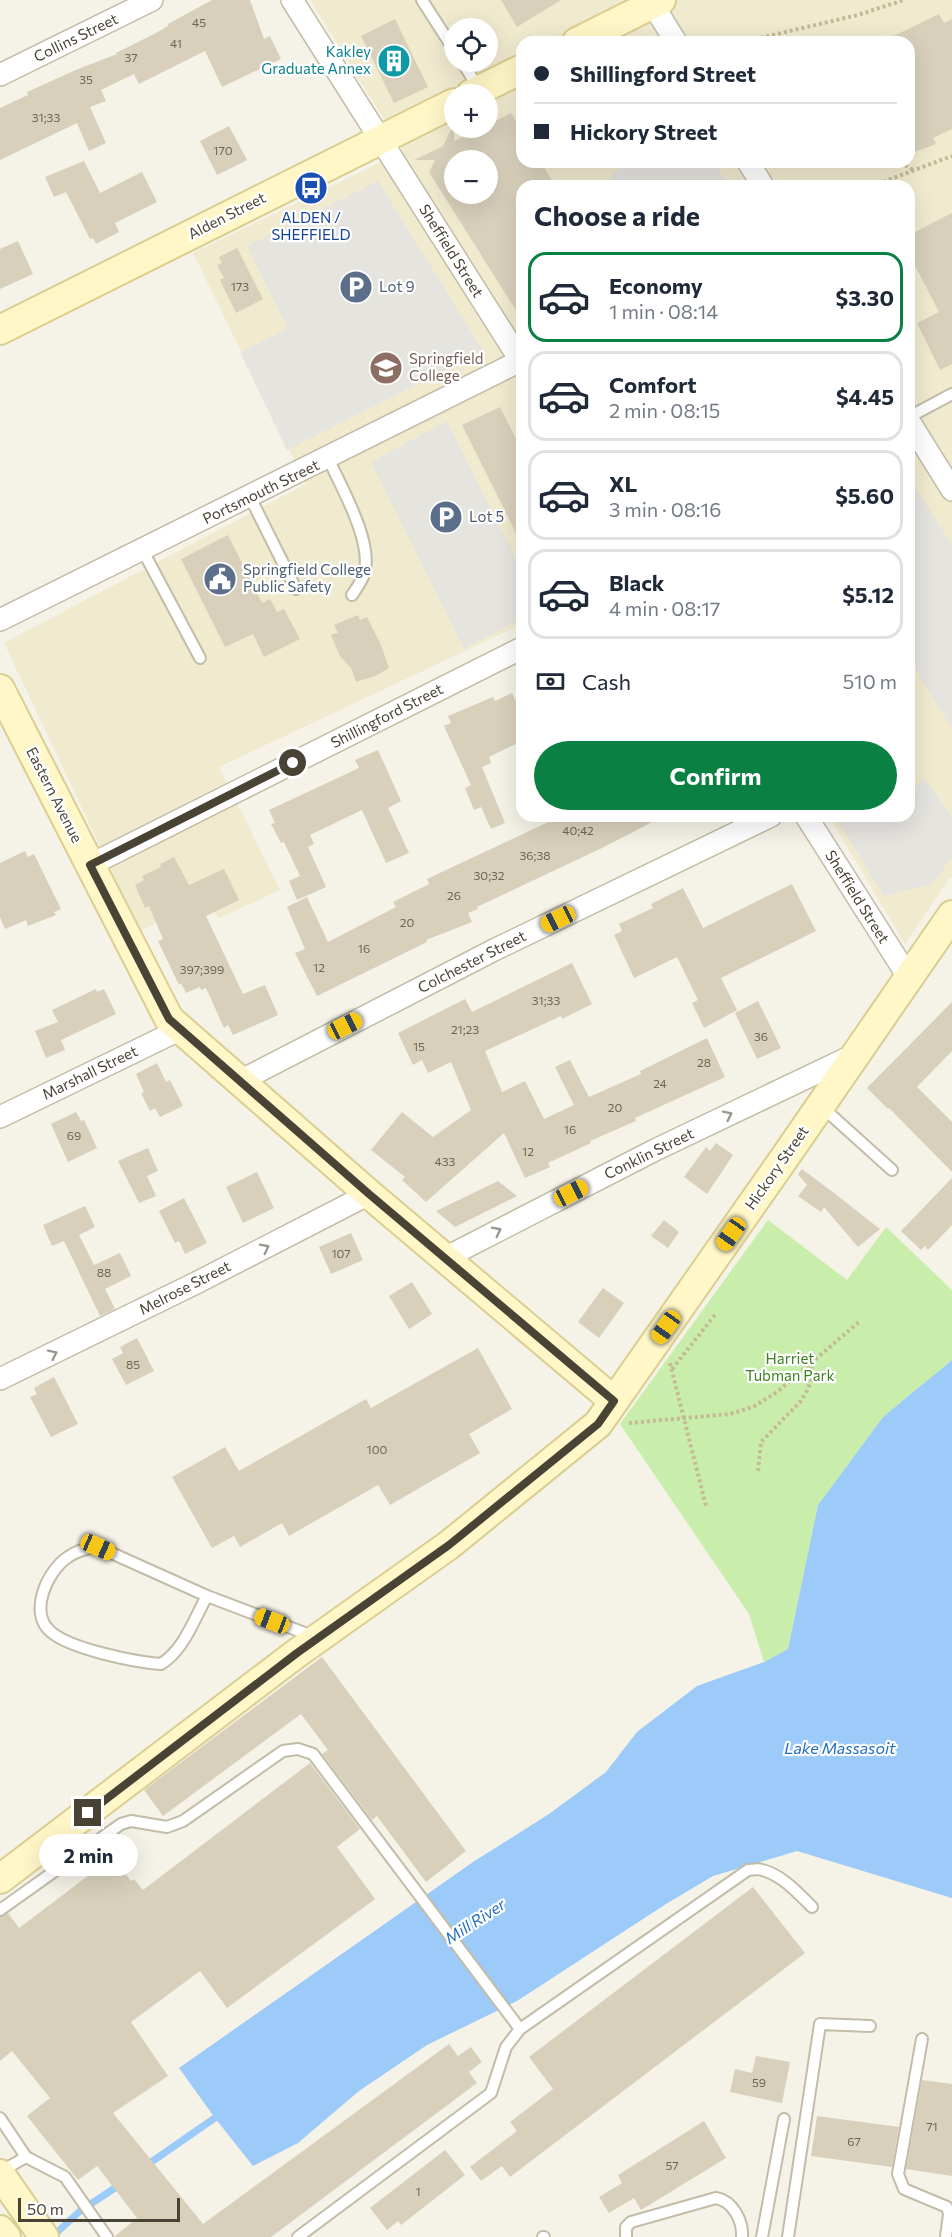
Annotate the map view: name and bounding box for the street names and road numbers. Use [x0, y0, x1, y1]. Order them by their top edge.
street label: Collins Street [31, 9, 121, 65]
street label: Alden Street [185, 188, 268, 242]
street label: Sheffield Street [416, 201, 488, 300]
street label: Portsmouth Street [199, 455, 322, 527]
street label: Shillingford Street [327, 679, 446, 751]
street label: Eastern Avenue [23, 744, 87, 845]
street label: Sheffield Street [822, 847, 894, 946]
street label: Colchester Street [414, 926, 529, 996]
street label: Marshall Street [39, 1041, 140, 1103]
street label: Hickory Street [741, 1122, 812, 1213]
street label: Conklin Street [601, 1124, 696, 1183]
street label: Melrose Street [136, 1256, 233, 1318]

